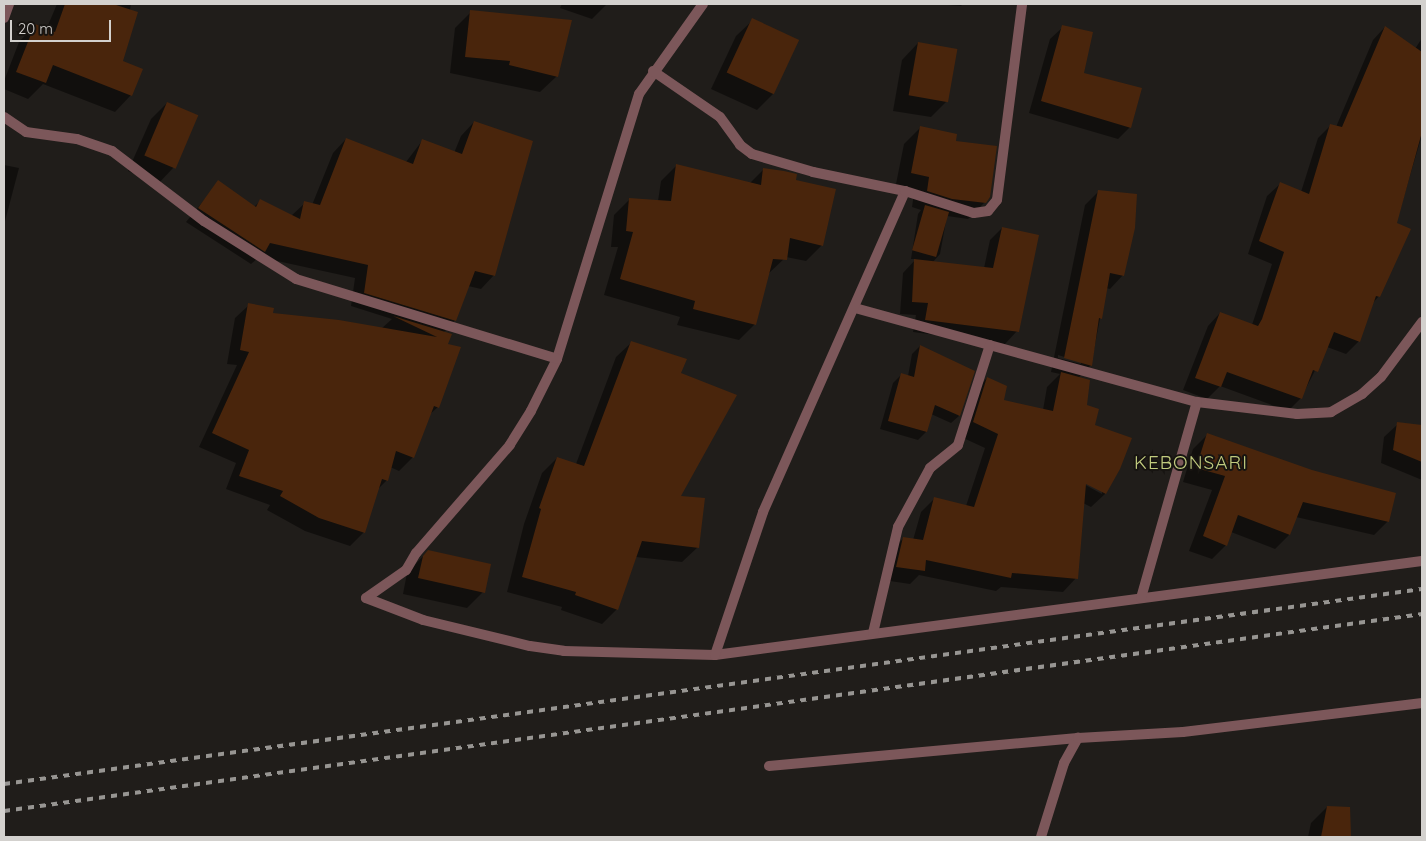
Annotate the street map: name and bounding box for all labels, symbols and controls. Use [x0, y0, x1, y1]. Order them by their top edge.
scale bar [12, 10, 114, 42]
text: 20 m [18, 19, 53, 38]
district label: KEBONSARI [1133, 452, 1249, 474]

